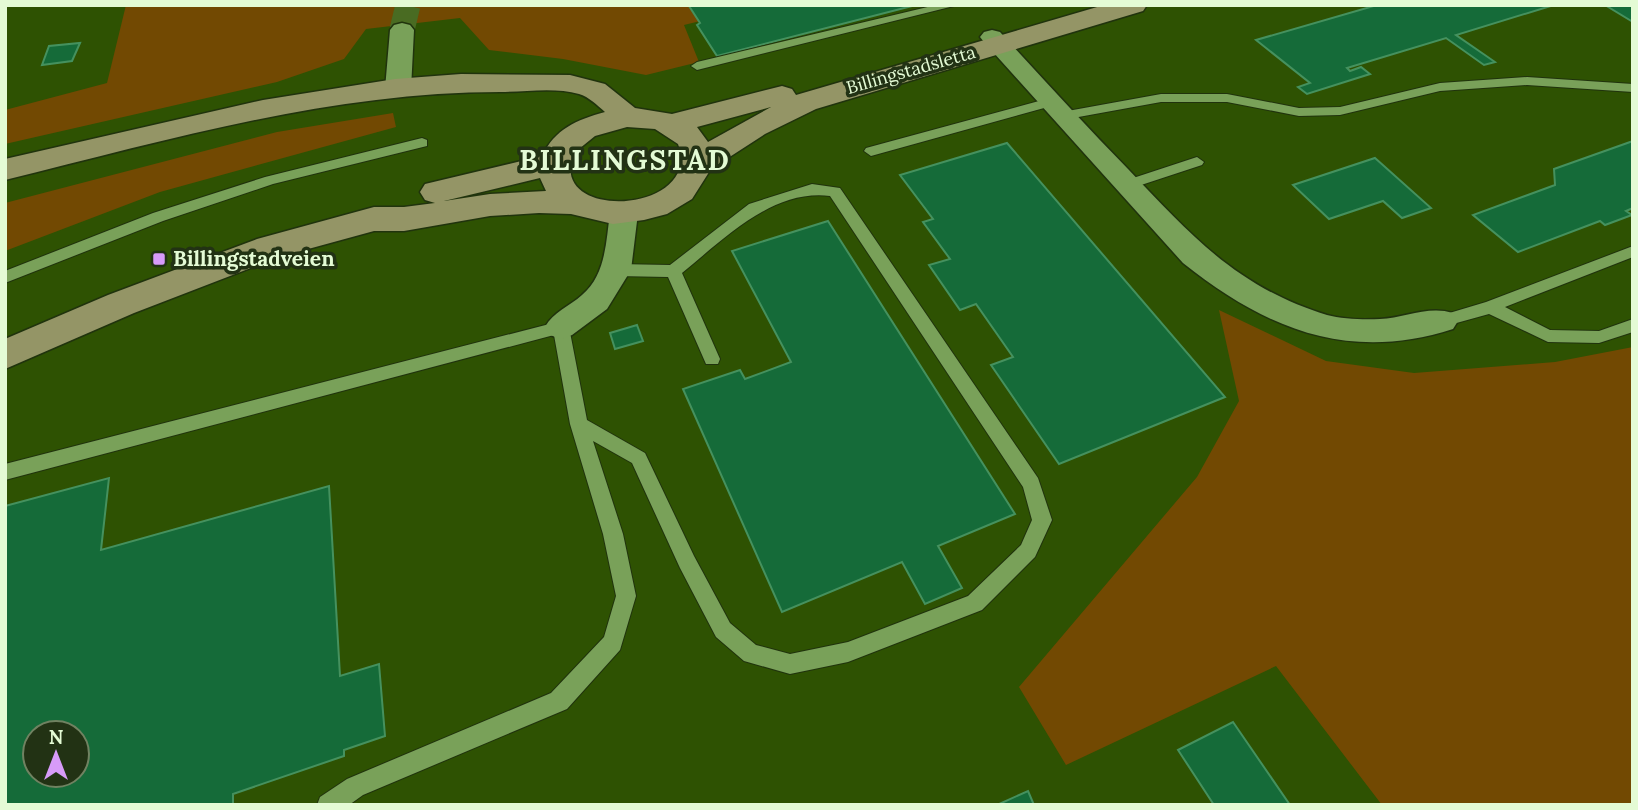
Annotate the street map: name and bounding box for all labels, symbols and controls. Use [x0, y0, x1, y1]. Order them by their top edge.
street label: Billingstadsletta [844, 40, 978, 99]
district label: BILLINGSTAD [519, 142, 731, 178]
place label: Billingstadveien [173, 245, 335, 272]
marker: Billingstadveien [151, 251, 167, 267]
north arrow [21, 719, 91, 789]
text: N [49, 725, 64, 749]

